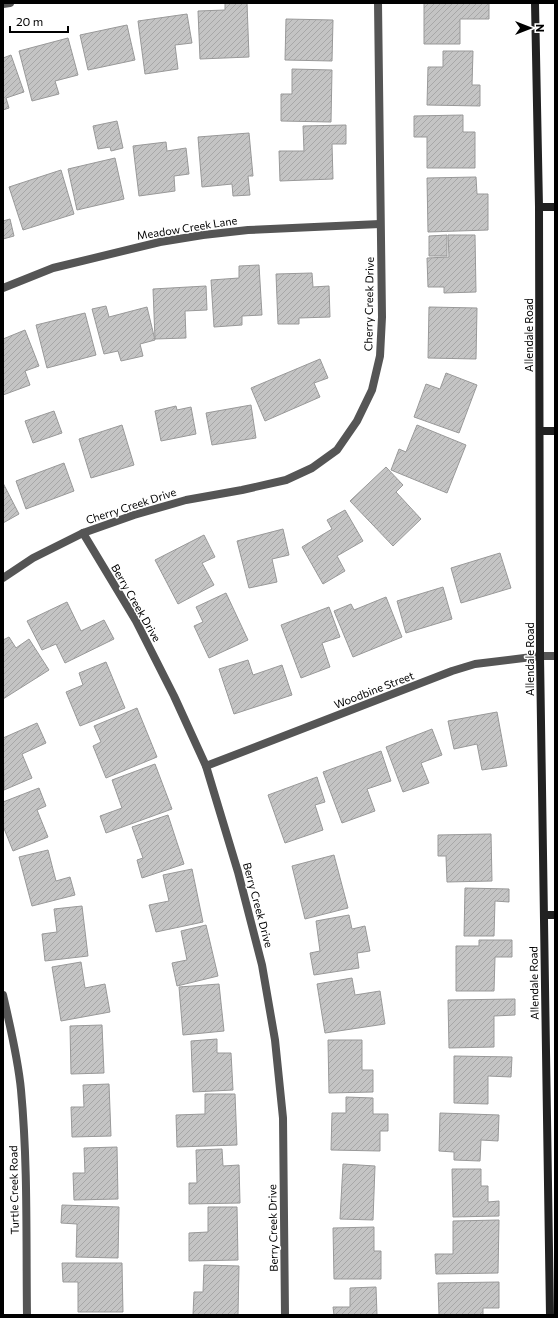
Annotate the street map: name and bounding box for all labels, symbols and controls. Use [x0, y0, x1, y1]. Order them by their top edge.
scale bar [10, 8, 68, 34]
north arrow [510, 8, 550, 48]
text: 20 m [16, 14, 43, 28]
text: N [534, 24, 547, 32]
street label: Meadow Creek Lane [136, 213, 238, 242]
street label: Cherry Creek Drive [361, 257, 376, 351]
street label: Allendale Road [522, 298, 535, 372]
street label: Cherry Creek Drive [84, 485, 178, 526]
street label: Berry Creek Drive [109, 562, 164, 644]
street label: Allendale Road [523, 622, 536, 696]
street label: Woodbine Street [332, 668, 416, 711]
street label: Berry Creek Drive [241, 861, 276, 949]
street label: Allendale Road [526, 946, 541, 1020]
street label: Turtle Creek Road [6, 1145, 21, 1235]
street label: Berry Creek Drive [265, 1184, 280, 1272]

